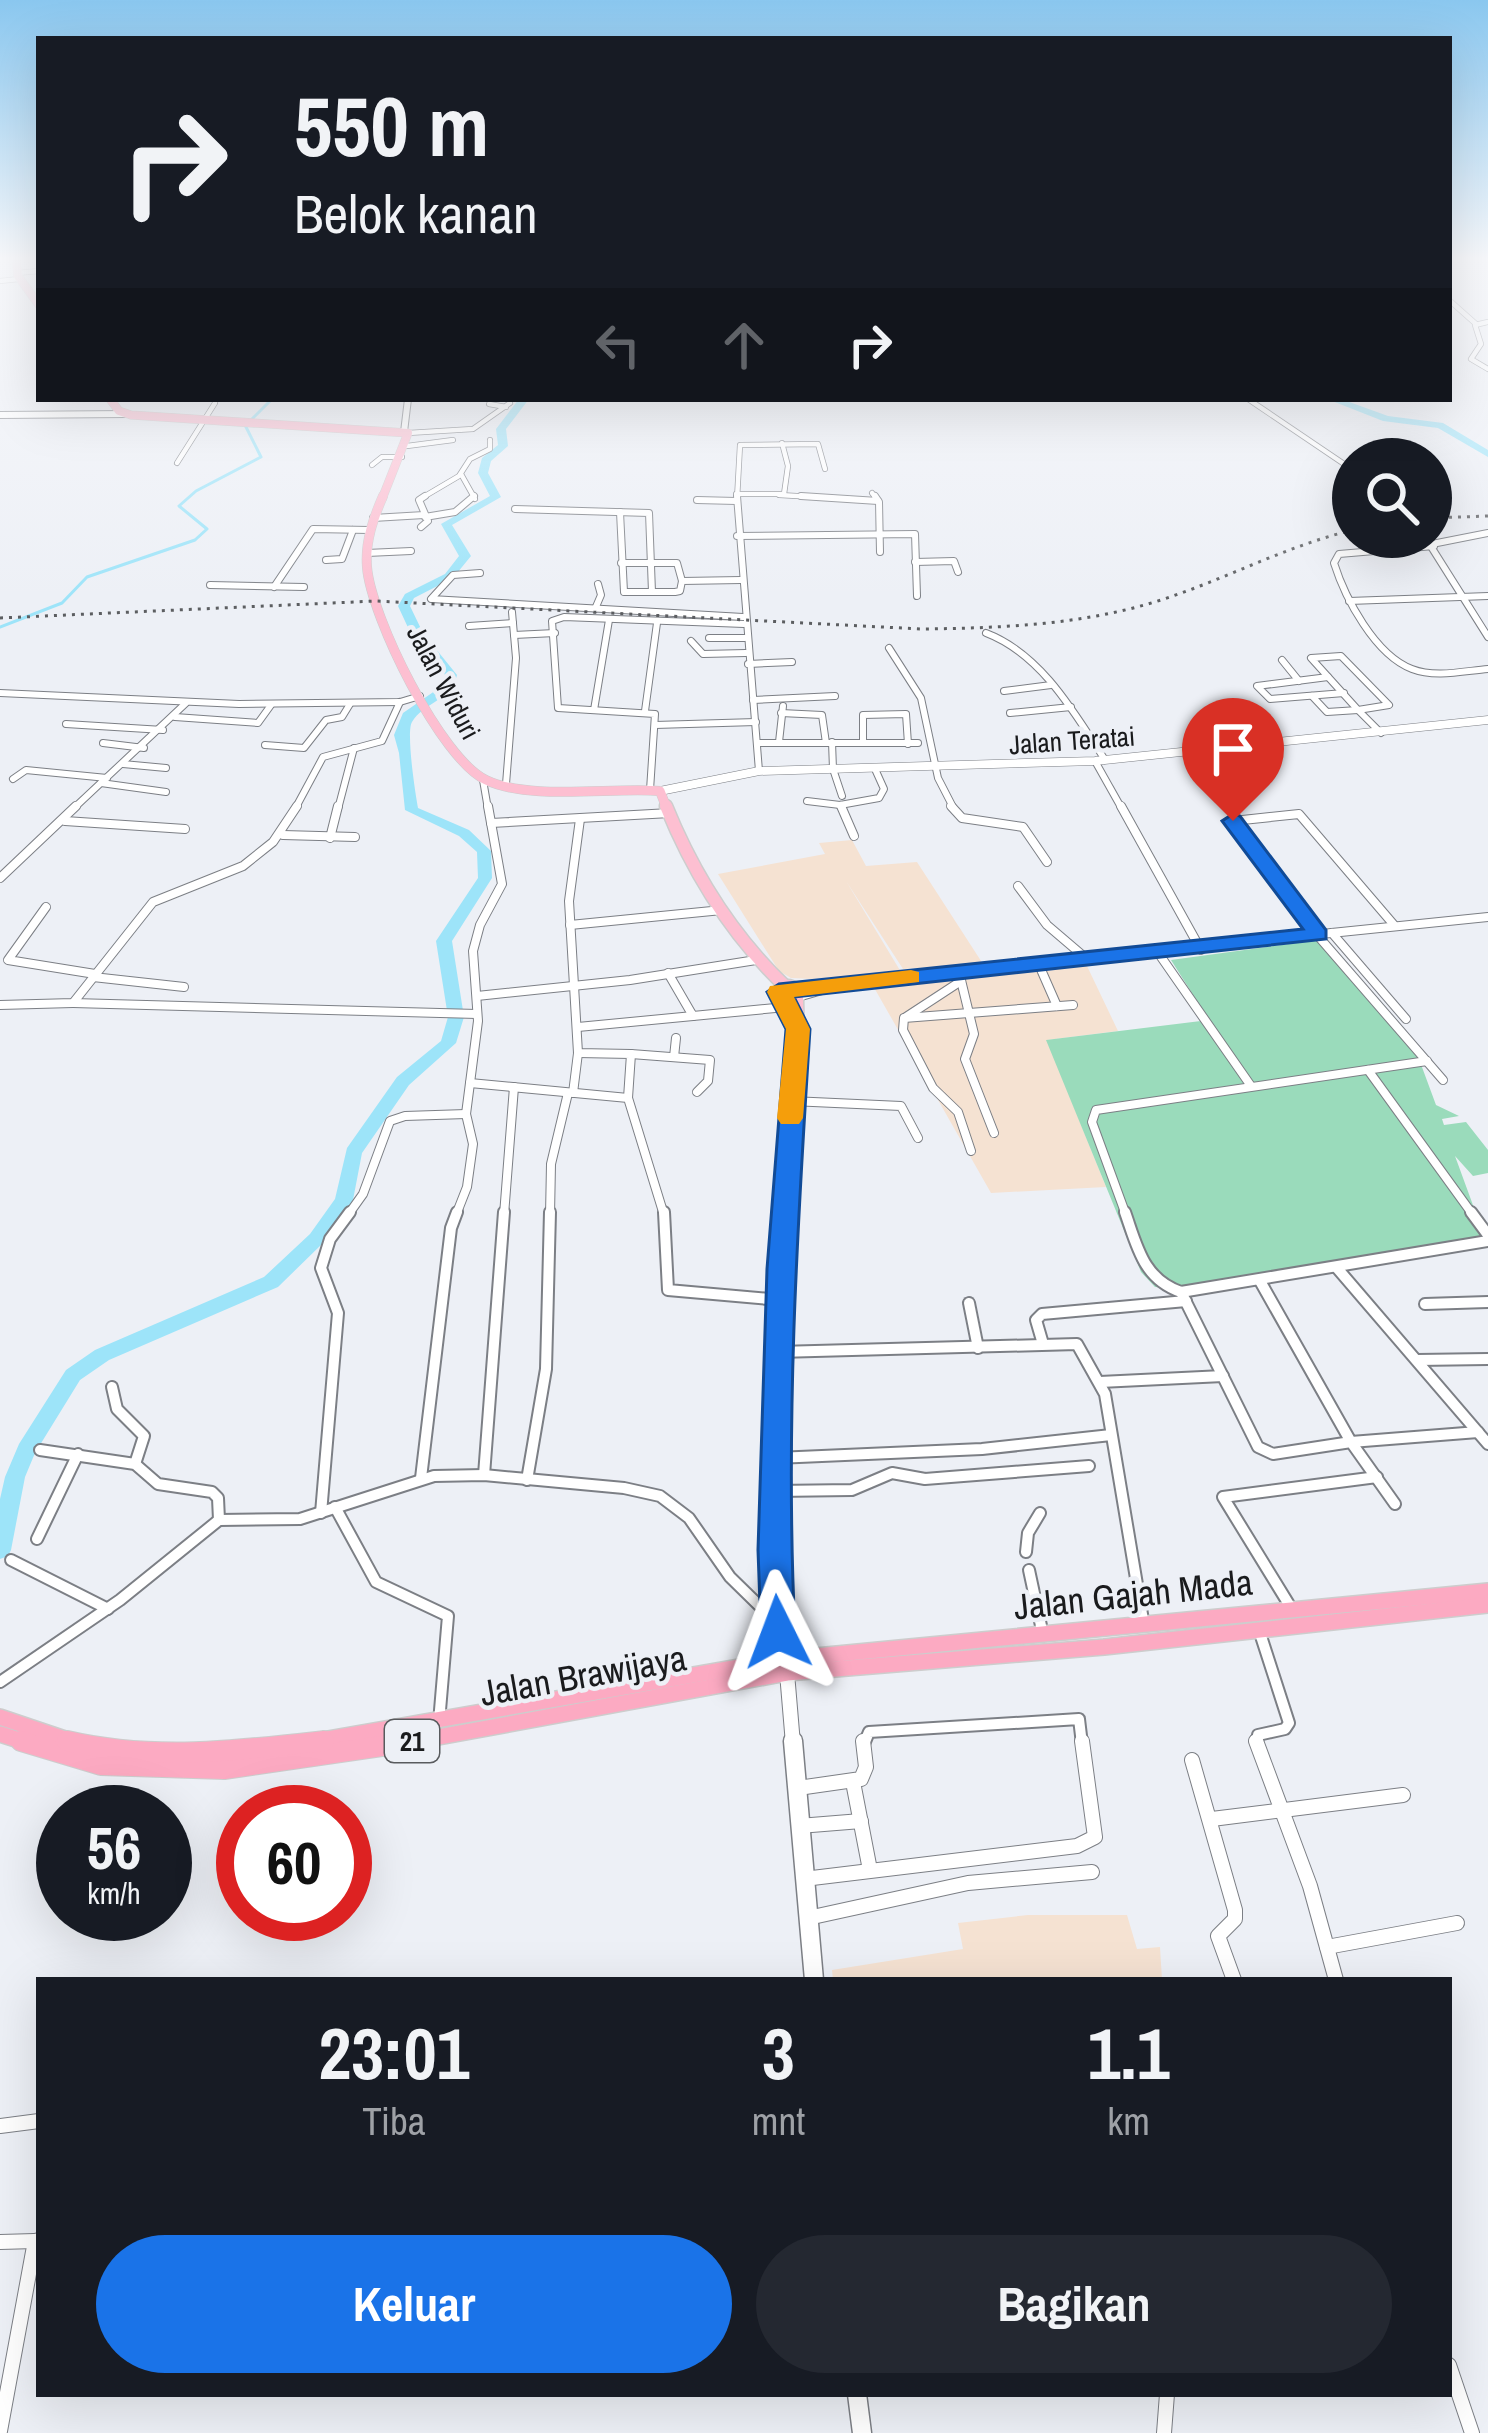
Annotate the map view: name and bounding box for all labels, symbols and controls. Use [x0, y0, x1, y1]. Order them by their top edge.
text: 550 m [294, 69, 489, 182]
icon: right [96, 84, 252, 240]
text: Belok kanan [294, 177, 538, 250]
icon: left [585, 312, 651, 378]
icon: ahead [711, 312, 777, 378]
icon: right [837, 312, 903, 378]
map controls [1332, 438, 1452, 558]
button: search [1332, 438, 1452, 558]
street label: Jalan Widuri [399, 619, 489, 745]
pin [1182, 698, 1284, 821]
icon: arrive [1200, 716, 1266, 782]
street label: Jalan Teratai [1008, 718, 1136, 762]
street label: Jalan Gajah Mada [1011, 1558, 1255, 1630]
position arrow [715, 1569, 841, 1695]
street label: Jalan Brawijaya [476, 1633, 690, 1717]
road number: 21 [385, 1720, 439, 1762]
speed limit sign: 60 [216, 1785, 372, 1941]
text: 56 [87, 1807, 141, 1888]
text: km/h [87, 1873, 141, 1913]
text: 23:01 [318, 2004, 469, 2101]
text: 3 [762, 2004, 795, 2101]
text: 1.1 [1087, 2004, 1170, 2101]
text: Tiba [362, 2095, 426, 2147]
text: mnt [752, 2095, 805, 2147]
text: km [1107, 2095, 1150, 2147]
button: Keluar [96, 2235, 732, 2373]
button: Bagikan [756, 2235, 1392, 2373]

